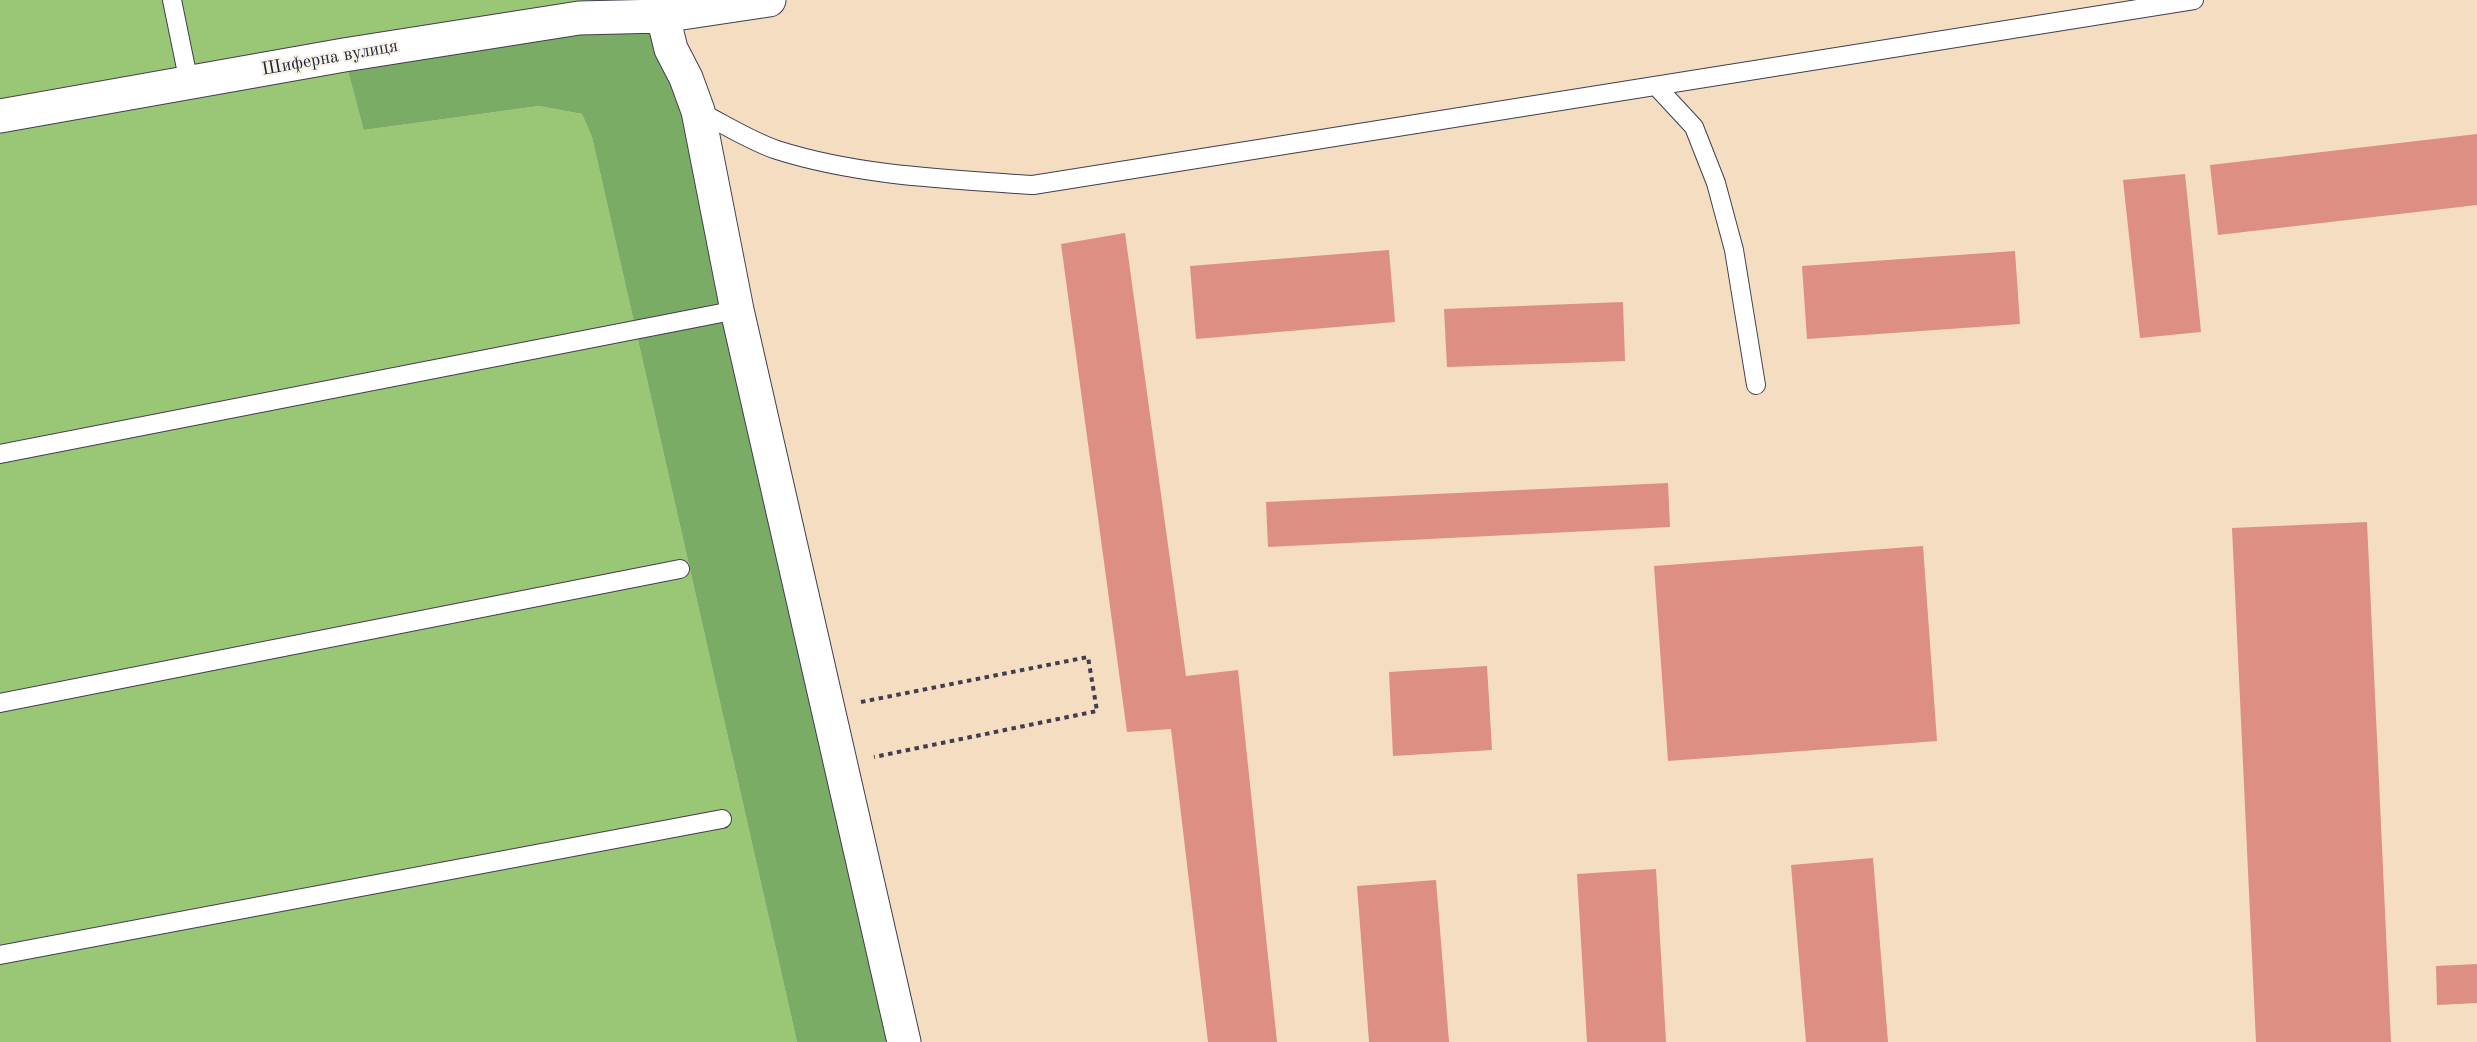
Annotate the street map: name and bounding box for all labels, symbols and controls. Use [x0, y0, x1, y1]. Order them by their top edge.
street label: Шиферна вулиця [260, 35, 400, 81]

